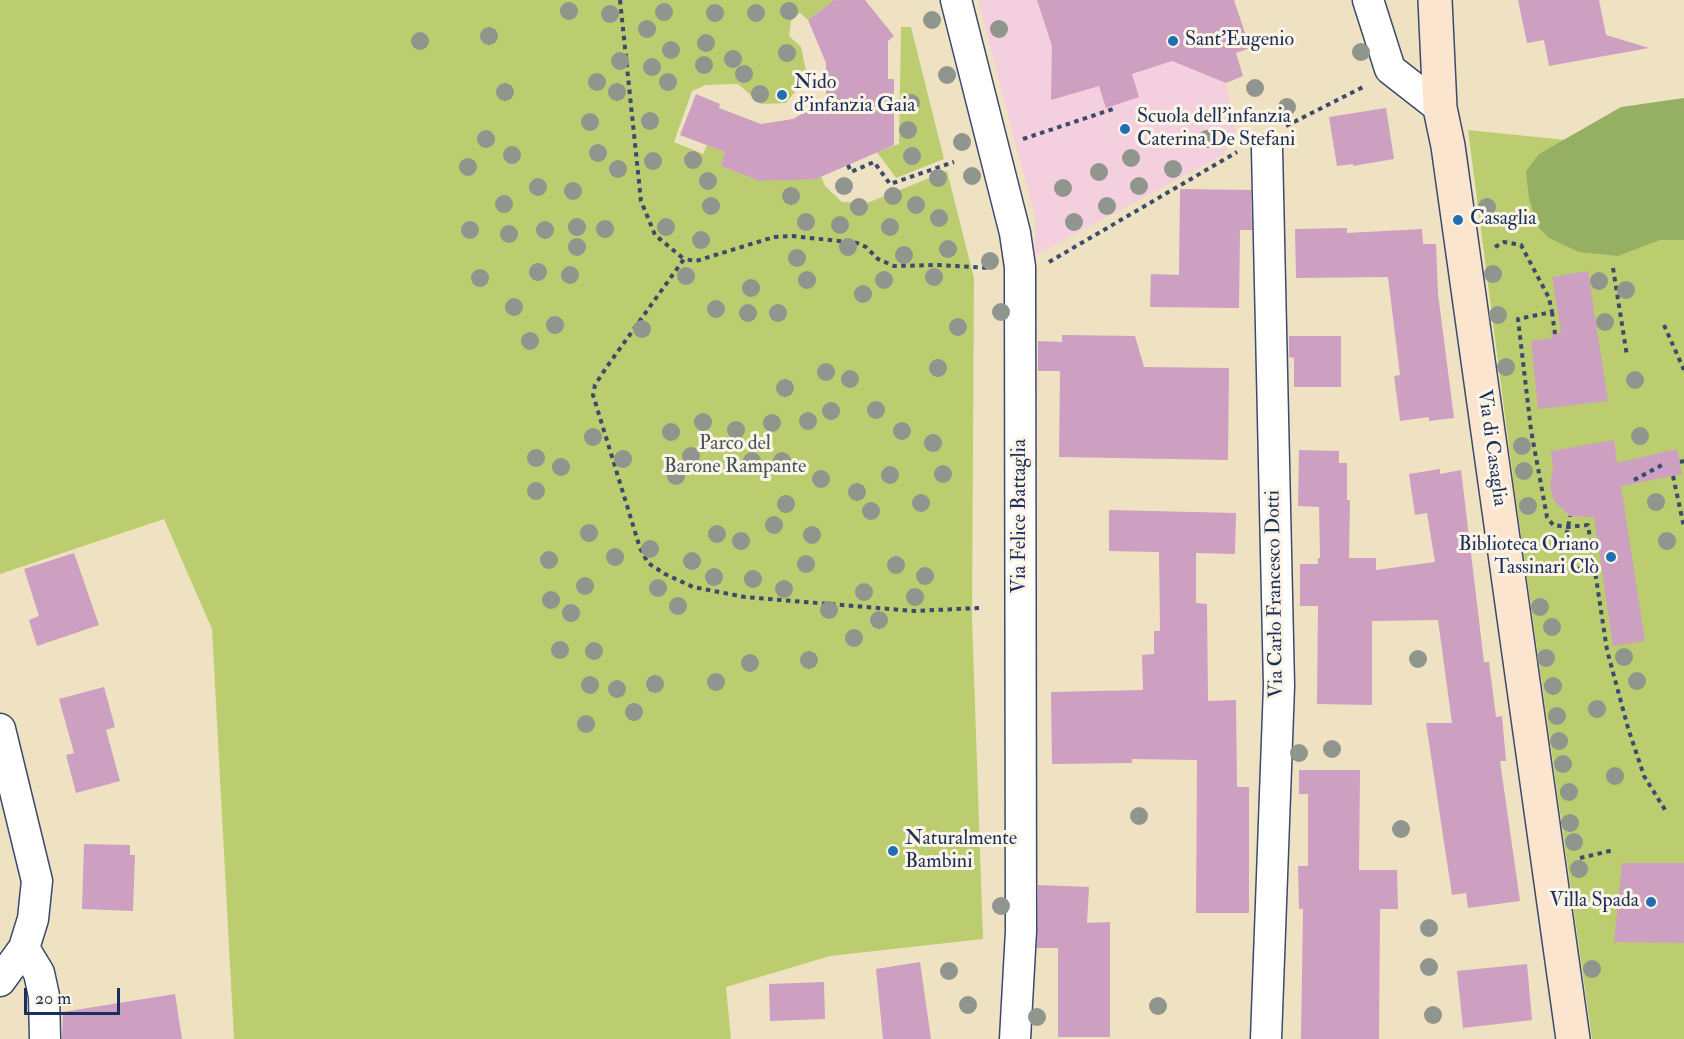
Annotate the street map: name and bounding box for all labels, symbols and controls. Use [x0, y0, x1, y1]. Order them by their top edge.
place label: Sant'Eugenio [1185, 29, 1294, 53]
marker: Sant'Eugenio [1166, 34, 1180, 48]
place label: Nido d'infanzia Gaia [794, 72, 916, 119]
marker: Nido d'infanzia Gaia [775, 88, 789, 102]
place label: Scuola dell'infanzia Caterina De Stefani [1137, 106, 1295, 153]
marker: Scuola dell'infanzia Caterina De Stefani [1118, 122, 1132, 136]
place label: Casaglia [1470, 208, 1536, 232]
marker: Casaglia [1451, 213, 1465, 227]
street label: Via di Casaglia [1471, 388, 1511, 508]
park label: Parco del Barone Rampante [664, 433, 806, 480]
street label: Via Felice Battaglia [1009, 439, 1033, 593]
street label: Via Carlo Francesco Dotti [1262, 490, 1290, 698]
place label: Biblioteca Oriano Tassinari Clò [1459, 534, 1599, 581]
marker: Biblioteca Oriano Tassinari Clò [1604, 550, 1618, 564]
place label: Naturalmente Bambini [905, 828, 1017, 875]
marker: Naturalmente Bambini [886, 844, 900, 858]
place label: Villa Spada [1549, 890, 1639, 914]
marker: Villa Spada [1644, 895, 1658, 909]
scale bar [27, 976, 123, 1014]
text: 20 m [35, 987, 71, 1010]

